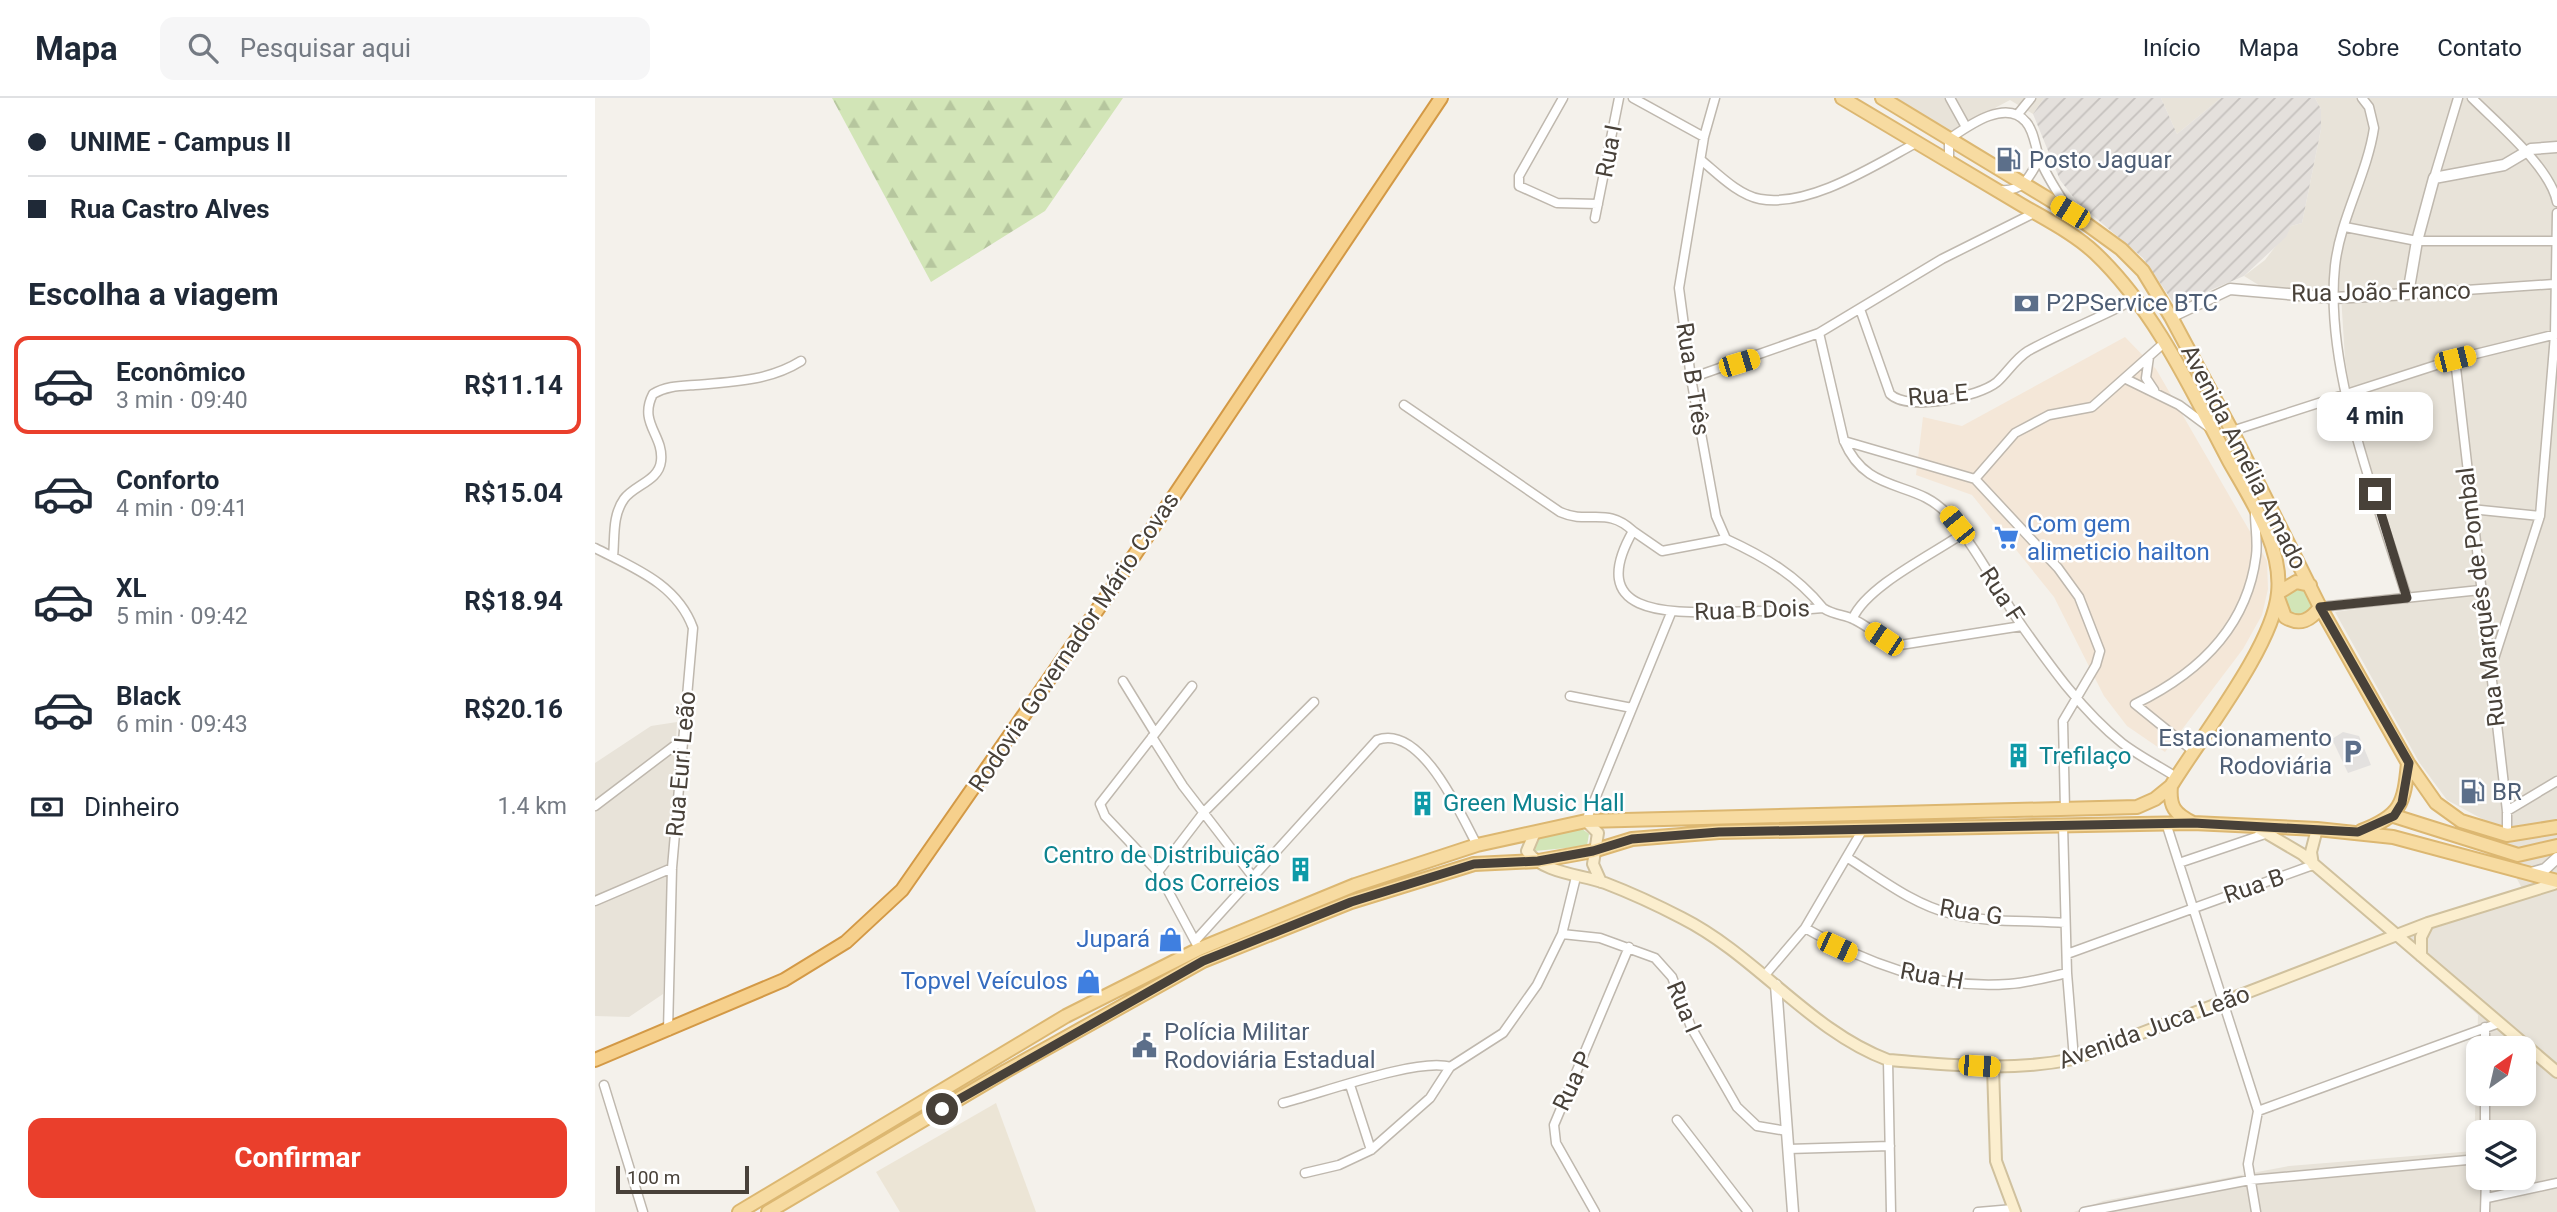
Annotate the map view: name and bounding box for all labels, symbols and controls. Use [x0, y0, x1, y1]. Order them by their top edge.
search box [160, 17, 650, 80]
text: Mapa [35, 29, 118, 68]
icon: search [184, 29, 222, 67]
text: Pesquisar aqui [240, 33, 411, 63]
text: Início [2143, 34, 2201, 62]
text: Mapa [2239, 34, 2299, 62]
text: Sobre [2337, 34, 2399, 62]
text: Contato [2437, 34, 2522, 62]
street label: Rua I [1590, 122, 1628, 180]
text: UNIME - Campus II [70, 127, 291, 157]
fuel station icon: Posto Jaguar [1995, 146, 2023, 174]
place label: Posto Jaguar [2029, 146, 2172, 174]
car [2047, 192, 2094, 232]
text: Rua Castro Alves [70, 194, 270, 224]
text: Escolha a viagem [28, 275, 279, 313]
street label: Rua João Franco [2291, 276, 2471, 308]
bank icon: P2PService BTC [2012, 289, 2040, 317]
place label: P2PService BTC [2046, 289, 2218, 317]
street label: Rua B Três [1670, 321, 1716, 437]
street label: Avenida Amélia Amado [2175, 340, 2313, 574]
car [2433, 344, 2478, 374]
car [1716, 347, 1763, 379]
icon: car [32, 354, 95, 417]
text: Econômico [116, 357, 245, 387]
text: R$11.14 [464, 370, 563, 400]
street label: Rua E [1907, 378, 1969, 412]
text: 3 min · 09:40 [116, 387, 248, 414]
callout: 4 min [2317, 392, 2433, 442]
text: 4 min [2346, 403, 2404, 430]
icon: car [32, 462, 95, 525]
text: Conforto [116, 465, 220, 495]
street label: Rua Marquês de Pombal [2451, 466, 2511, 728]
text: R$15.04 [464, 478, 563, 508]
route end [2359, 478, 2391, 510]
street label: Rodovia Governador Mário Covas [963, 487, 1185, 797]
text: 4 min · 09:41 [116, 495, 248, 522]
car [1936, 502, 1979, 548]
place label: Com gem alimeticio hailton [2027, 510, 2210, 566]
supermarket icon: Com gem alimeticio hailton [1993, 524, 2021, 552]
street label: Rua F [1974, 562, 2030, 628]
icon: car [32, 570, 95, 633]
text: XL [116, 573, 147, 603]
text: R$18.94 [464, 586, 563, 616]
street label: Rua B Dois [1694, 594, 1810, 626]
text: 5 min · 09:42 [116, 603, 248, 630]
car [1861, 619, 1908, 659]
icon: car [32, 678, 95, 741]
text: Black [116, 681, 181, 711]
street label: Rua Euri Leão [661, 690, 701, 838]
text: R$20.16 [464, 694, 563, 724]
text: 6 min · 09:43 [116, 711, 248, 738]
place label: Estacionamento Rodoviária [2158, 724, 2332, 780]
parking icon: Estacionamento Rodoviária [2338, 738, 2366, 766]
building icon: Trefilaço [2005, 742, 2033, 770]
place label: Trefilaço [2039, 742, 2132, 770]
fuel station icon: BR [2458, 778, 2486, 806]
place label: BR [2492, 778, 2522, 806]
icon: cash [28, 788, 66, 826]
building icon: Green Music Hall [1409, 789, 1437, 817]
place label: Green Music Hall [1443, 789, 1625, 817]
text: Dinheiro [84, 792, 180, 822]
text: 1.4 km [498, 793, 567, 820]
place label: Centro de Distribuição dos Correios [1043, 841, 1280, 897]
building icon: Centro de Distribuição dos Correios [1286, 855, 1314, 883]
street label: Rua B [2220, 863, 2288, 909]
street label: Rua G [1938, 893, 2004, 931]
place label: Jupará [1076, 925, 1150, 953]
shop icon: Jupará [1156, 925, 1184, 953]
car [1814, 929, 1861, 965]
street label: Rua H [1898, 957, 1966, 995]
place label: Topvel Veículos [901, 967, 1068, 995]
shop icon: Topvel Veículos [1074, 967, 1102, 995]
street label: Rua I [1661, 977, 1707, 1037]
street label: Avenida Juca Leão [2055, 979, 2253, 1075]
place label: Polícia Militar Rodoviária Estadual [1164, 1018, 1376, 1074]
public building icon: Polícia Militar Rodoviária Estadual [1130, 1032, 1158, 1060]
north arrow [2466, 1036, 2536, 1106]
map controls [2466, 1036, 2536, 1190]
street label: Rua P [1547, 1047, 1599, 1115]
car [1958, 1054, 2001, 1078]
route start [926, 1093, 958, 1125]
button: Confirmar [28, 1118, 567, 1198]
button: layers [2466, 1120, 2536, 1190]
scale bar [616, 1163, 749, 1195]
text: 100 m [627, 1166, 680, 1189]

